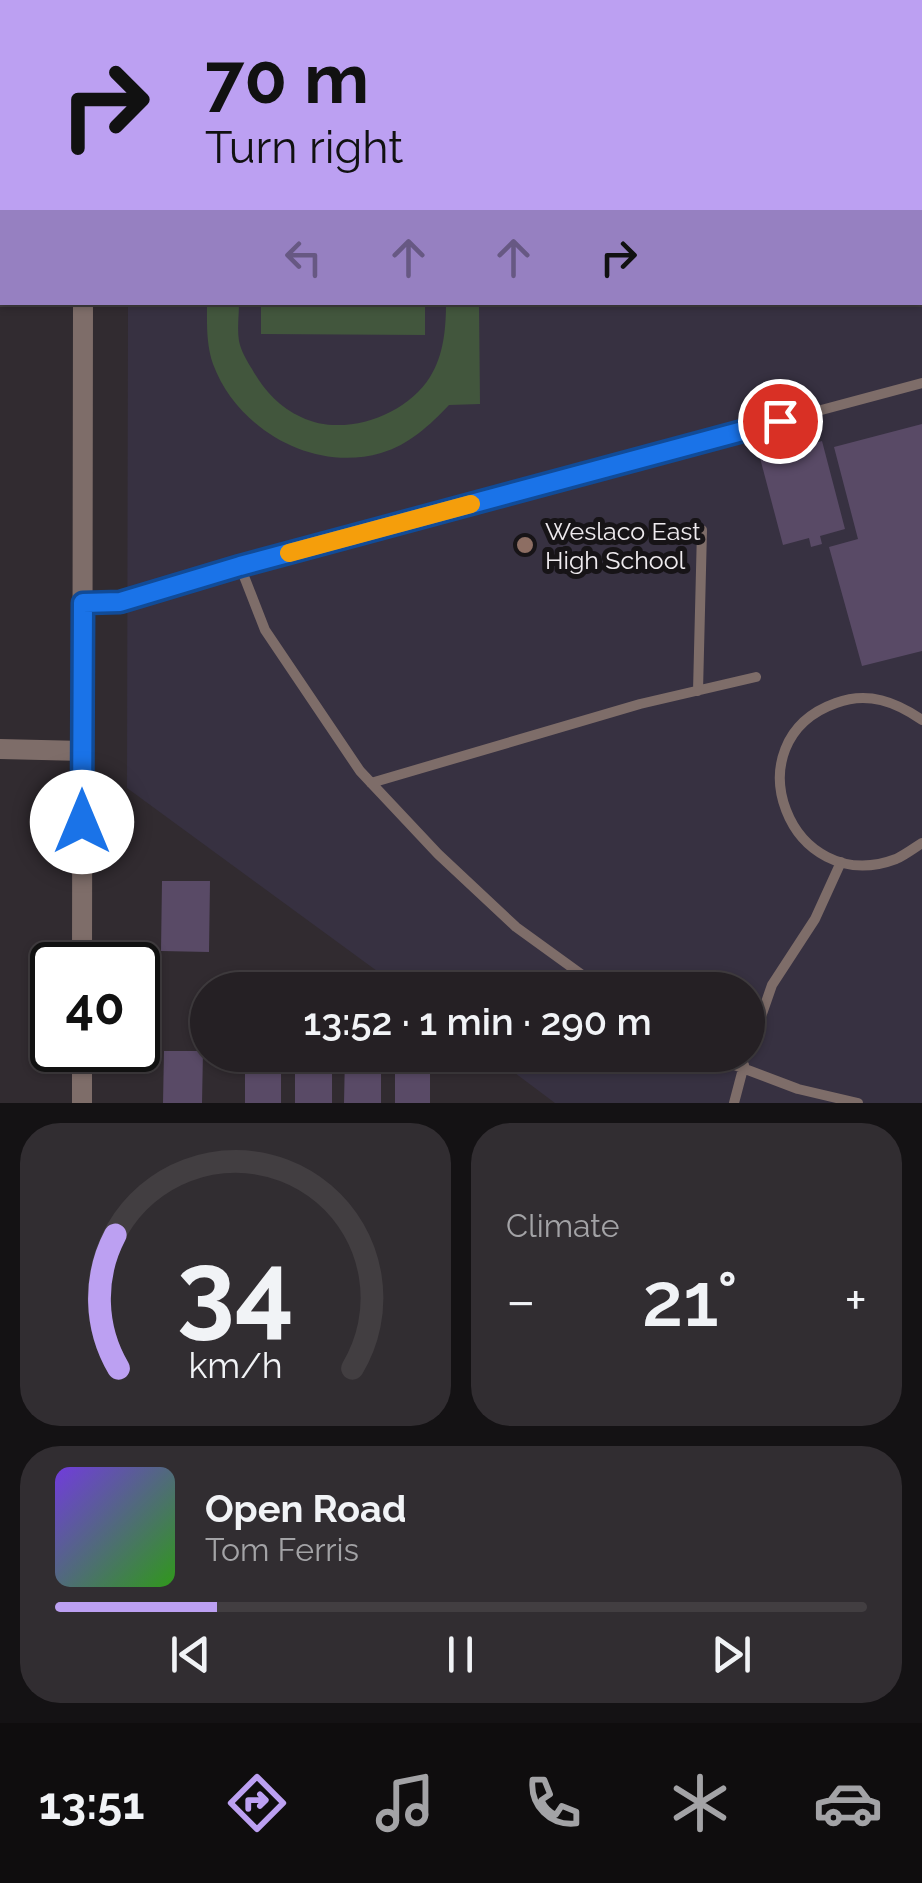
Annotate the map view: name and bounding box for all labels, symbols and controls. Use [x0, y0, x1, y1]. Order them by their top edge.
text: 70 m [205, 37, 369, 119]
icon: right [40, 40, 170, 170]
text: Turn right [205, 121, 403, 174]
icon: left [276, 230, 331, 285]
icon: ahead [381, 230, 436, 285]
icon: ahead [486, 230, 541, 285]
icon: right [591, 230, 646, 285]
pin [738, 379, 823, 464]
icon: arrive [753, 394, 808, 449]
place label: Weslaco East High School [545, 516, 701, 575]
marker: Weslaco East High School [514, 534, 536, 556]
position arrow [30, 770, 134, 874]
speed limit sign: 40 [30, 942, 160, 1072]
text: 13:52 · 1 min · 290 m [303, 999, 652, 1044]
text: Climate [506, 1207, 620, 1244]
text: 34 [177, 1228, 294, 1350]
text: 21° [642, 1255, 738, 1344]
text: − [506, 1268, 536, 1333]
text: + [844, 1268, 867, 1333]
text: km/h [188, 1344, 283, 1386]
text: Open Road [205, 1486, 406, 1531]
text: Tom Ferris [205, 1531, 359, 1568]
icon: previous [163, 1627, 218, 1682]
icon: pause [433, 1627, 488, 1682]
icon: next [704, 1627, 759, 1682]
icon: directions [222, 1768, 292, 1838]
icon: music [370, 1768, 440, 1838]
icon: phone [518, 1768, 588, 1838]
icon: climate [665, 1768, 735, 1838]
icon: car [813, 1768, 883, 1838]
text: 13:51 [39, 1777, 144, 1830]

